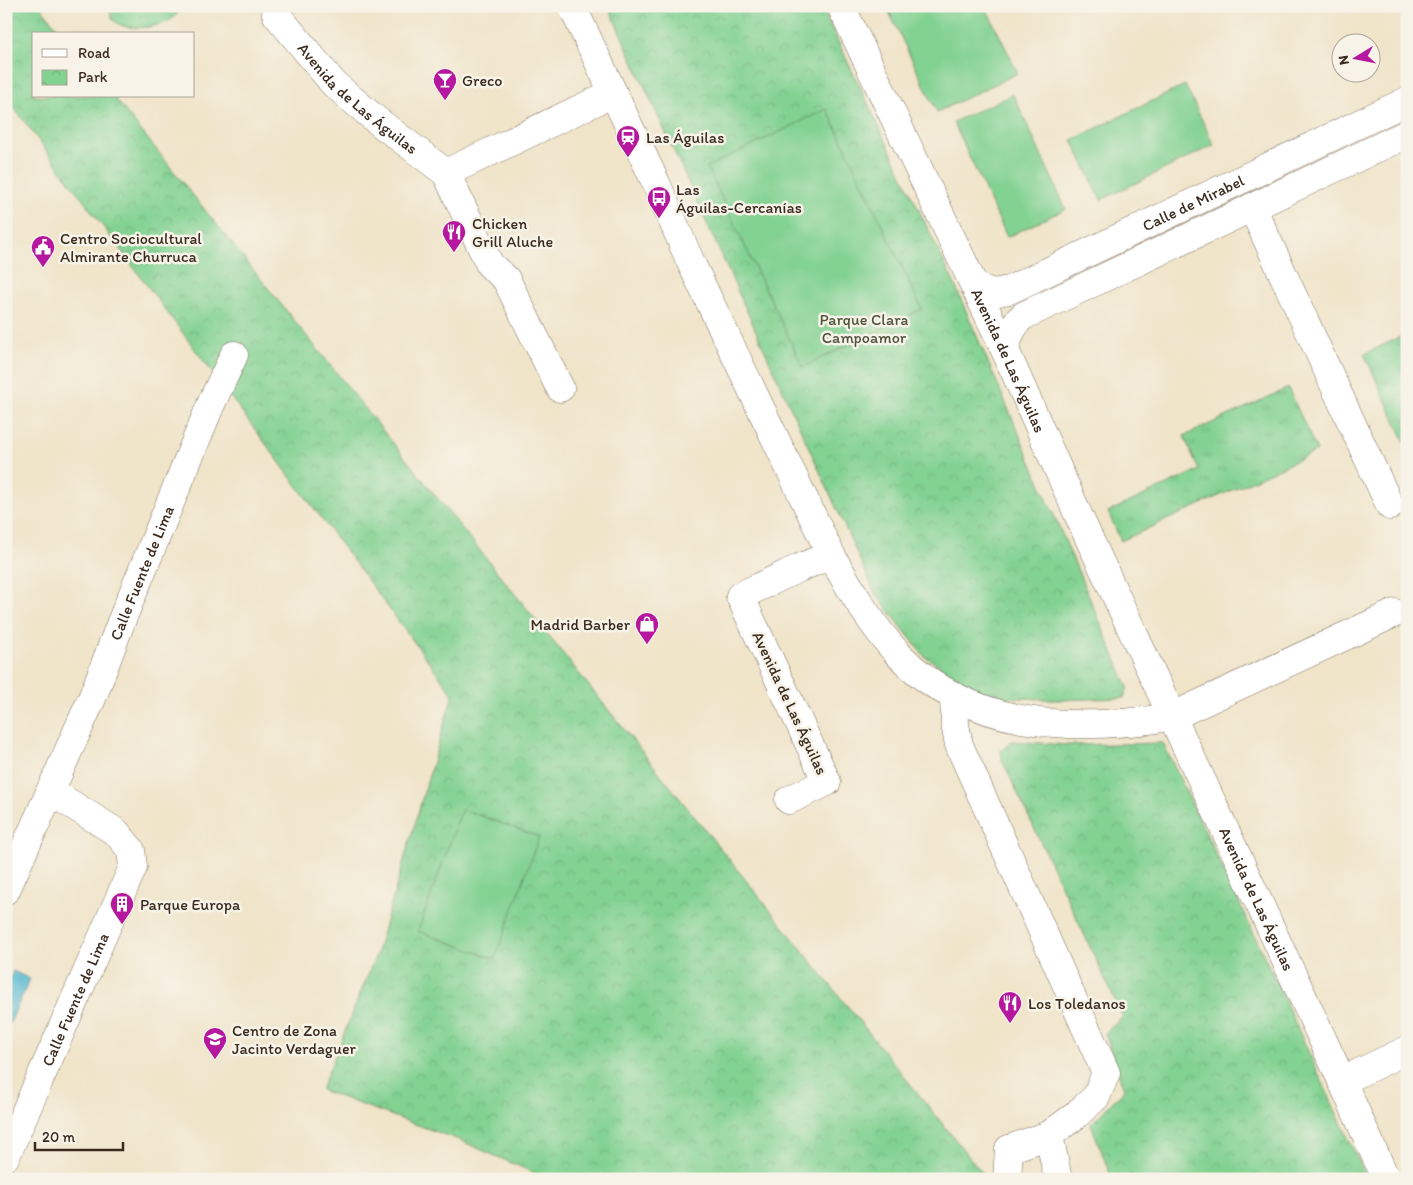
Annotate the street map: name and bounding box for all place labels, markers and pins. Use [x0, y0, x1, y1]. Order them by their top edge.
bar icon: Greco [432, 67, 458, 101]
place label: Greco [462, 71, 502, 90]
station icon: Las Águilas [615, 124, 641, 158]
place label: Las Águilas [646, 128, 724, 147]
place label: Las Águilas-Cercanías [676, 180, 802, 217]
bus stop icon: Las Águilas-Cercanías [646, 185, 672, 219]
place label: Chicken Grill Aluche [472, 214, 553, 251]
restaurant icon: Chicken Grill Aluche [441, 219, 467, 253]
place label: Centro Sociocultural Almirante Churruca [60, 229, 202, 266]
public building icon: Centro Sociocultural Almirante Churruca [30, 234, 56, 268]
shop icon: Madrid Barber [634, 611, 660, 645]
place label: Madrid Barber [531, 615, 631, 634]
building icon: Parque Europa [109, 891, 135, 925]
place label: Parque Europa [140, 895, 241, 914]
restaurant icon: Los Toledanos [997, 990, 1023, 1024]
place label: Los Toledanos [1028, 994, 1126, 1013]
place label: Centro de Zona Jacinto Verdaguer [232, 1021, 357, 1058]
school or university icon: Centro de Zona Jacinto Verdaguer [202, 1026, 228, 1060]

